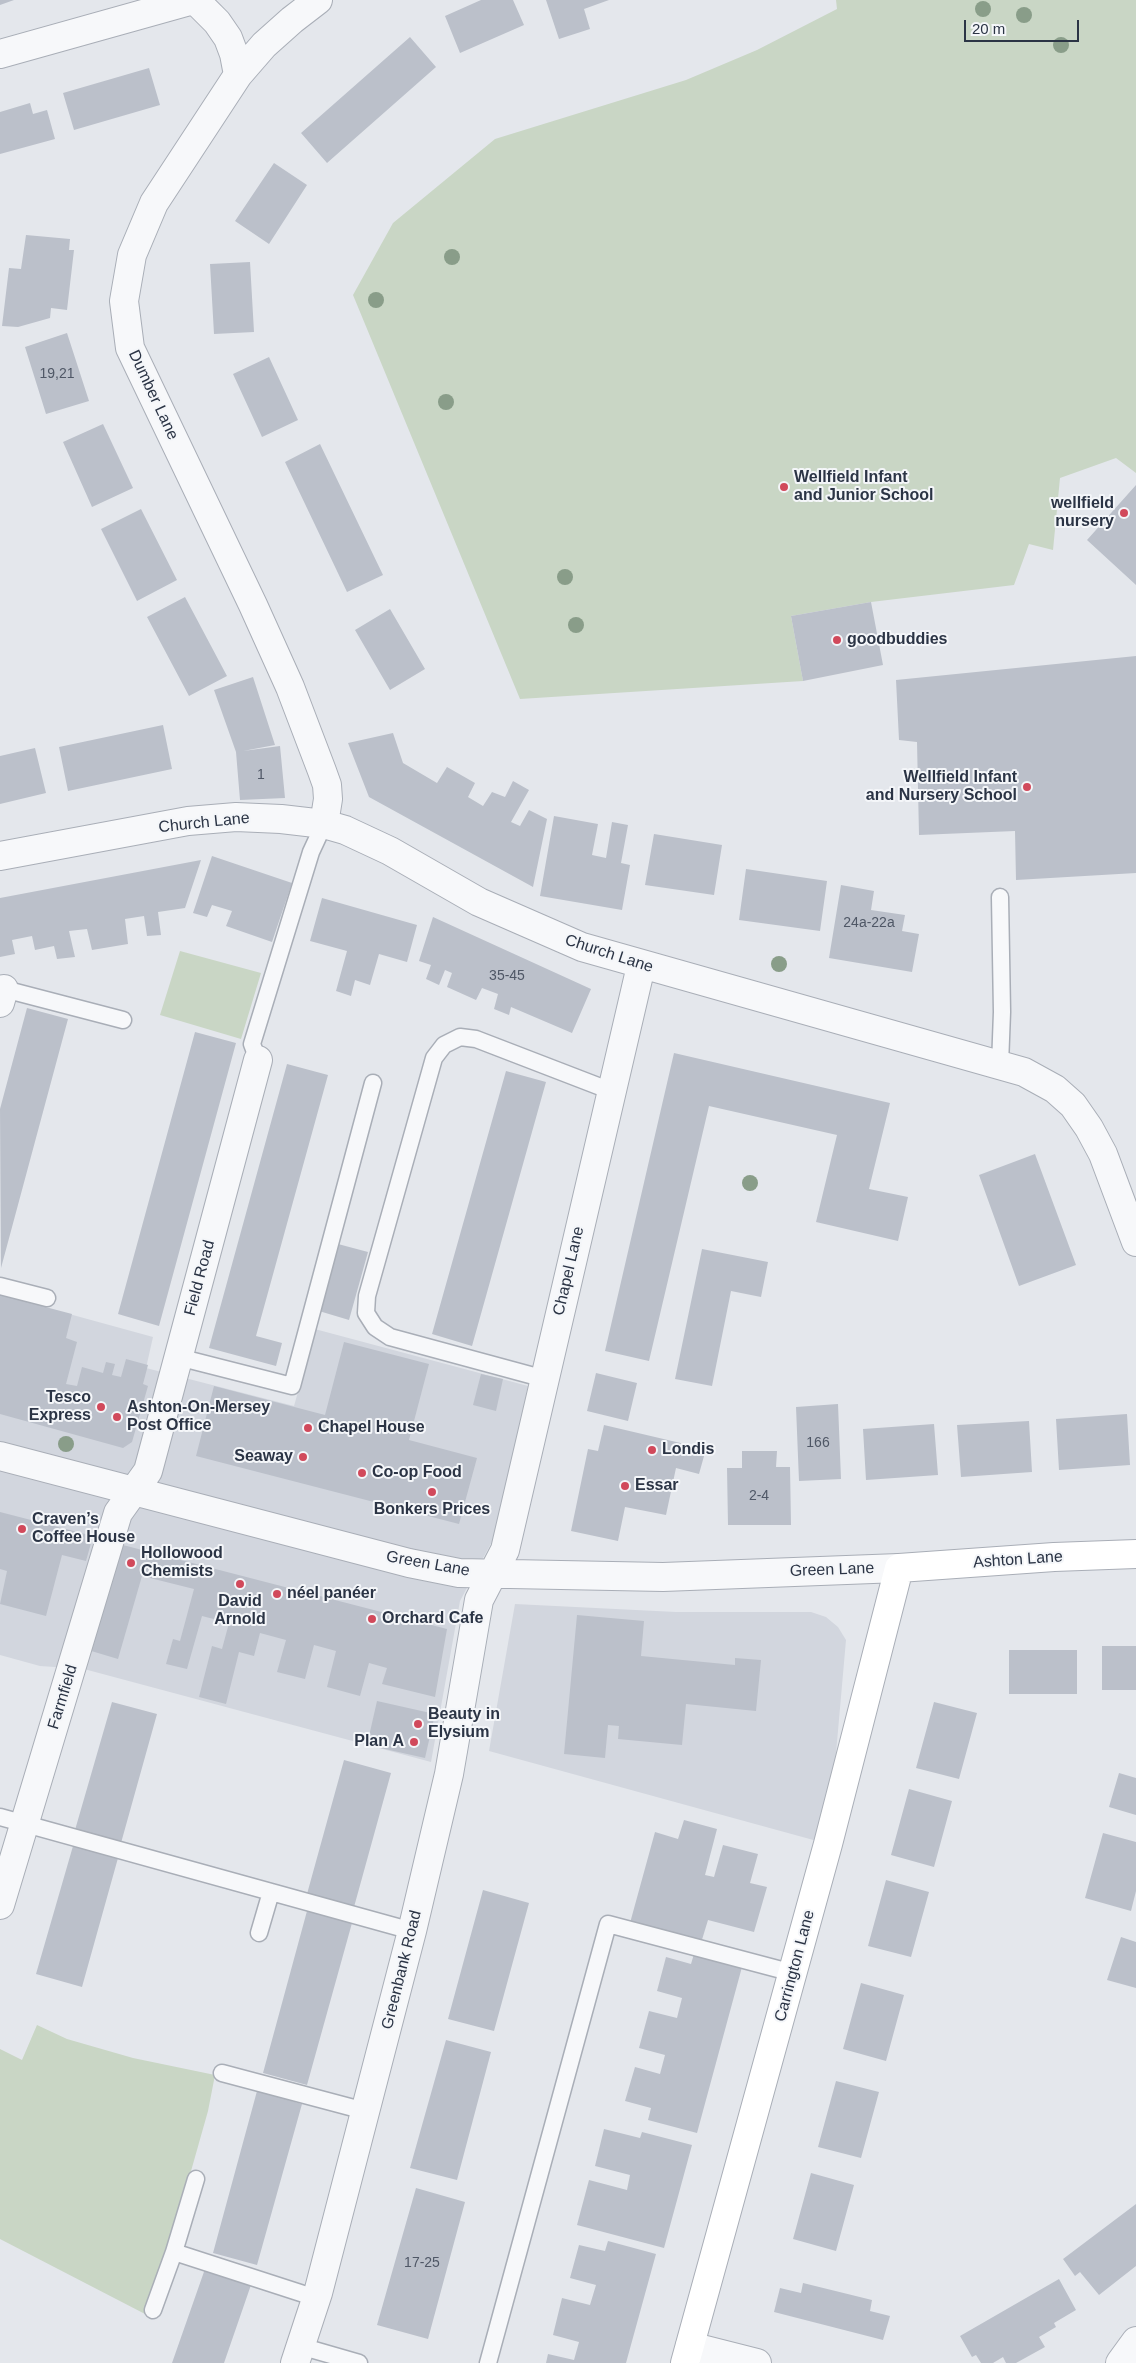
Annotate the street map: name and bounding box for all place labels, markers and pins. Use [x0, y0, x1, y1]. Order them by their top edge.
place label: Wellfield Infant and Junior School [794, 468, 934, 506]
marker: Wellfield Infant and Junior School [778, 481, 790, 493]
place label: wellfield nursery [1051, 494, 1114, 532]
marker: wellfield nursery [1118, 507, 1130, 519]
place label: goodbuddies [847, 630, 947, 650]
marker: goodbuddies [831, 634, 843, 646]
place label: Wellfield Infant and Nursery School [866, 768, 1017, 806]
marker: Wellfield Infant and Nursery School [1021, 781, 1033, 793]
place label: Tesco Express [29, 1388, 91, 1426]
place label: Ashton-On-Mersey Post Office [127, 1398, 270, 1436]
marker: Tesco Express [95, 1401, 107, 1413]
marker: Ashton-On-Mersey Post Office [111, 1411, 123, 1423]
place label: Chapel House [318, 1418, 425, 1438]
marker: Chapel House [302, 1422, 314, 1434]
place label: Londis [662, 1440, 714, 1460]
marker: Londis [646, 1444, 658, 1456]
place label: Seaway [234, 1447, 293, 1467]
marker: Seaway [297, 1451, 309, 1463]
place label: Co-op Food [372, 1463, 462, 1483]
marker: Co-op Food [356, 1467, 368, 1479]
place label: Essar [635, 1476, 679, 1496]
marker: Essar [619, 1480, 631, 1492]
marker: Bonkers Prices [426, 1486, 438, 1498]
place label: Bonkers Prices [374, 1500, 490, 1520]
place label: Craven’s Coffee House [32, 1510, 135, 1548]
marker: Craven’s Coffee House [16, 1523, 28, 1535]
place label: Hollowood Chemists [141, 1544, 223, 1582]
marker: Hollowood Chemists [125, 1557, 137, 1569]
marker: David Arnold [234, 1578, 246, 1590]
place label: néel panéer [287, 1584, 376, 1604]
marker: néel panéer [271, 1588, 283, 1600]
place label: David Arnold [214, 1592, 266, 1630]
place label: Orchard Cafe [382, 1609, 483, 1629]
marker: Orchard Cafe [366, 1613, 378, 1625]
place label: Beauty in Elysium [428, 1705, 500, 1743]
marker: Beauty in Elysium [412, 1718, 424, 1730]
place label: Plan A [354, 1732, 404, 1752]
marker: Plan A [408, 1736, 420, 1748]

